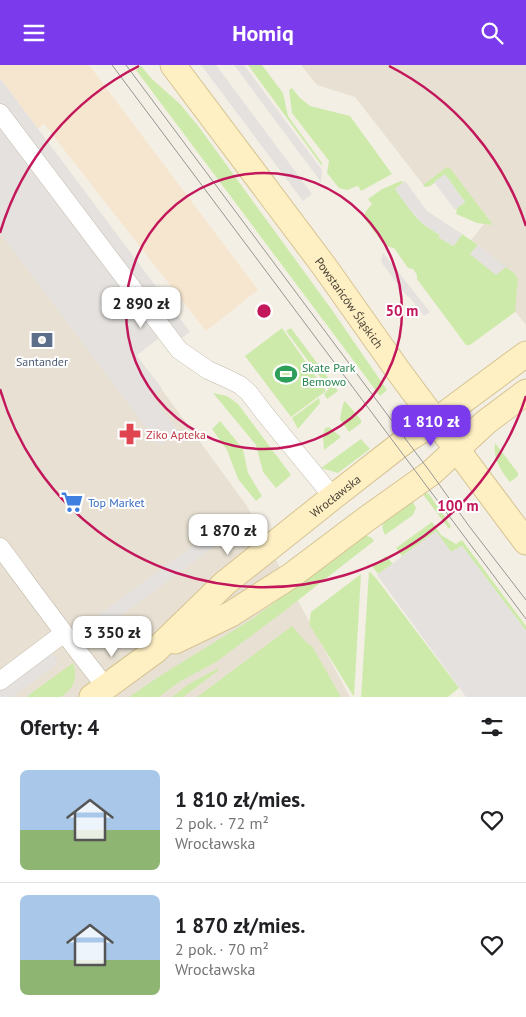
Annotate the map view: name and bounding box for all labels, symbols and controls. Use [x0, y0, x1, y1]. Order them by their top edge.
icon: menu [20, 19, 48, 47]
text: Homiq [232, 19, 294, 47]
icon: search [478, 19, 506, 47]
street label: Powstańców Śląskich [312, 254, 387, 351]
pin: 2 890 zł [89, 287, 193, 329]
text: 2 890 zł [113, 293, 169, 313]
text: 50 m [386, 301, 418, 320]
centre of rings [255, 302, 273, 320]
bank icon: Santander [29, 327, 55, 353]
place label: Santander [16, 354, 68, 369]
place label: Skate Park Bemowo [302, 360, 356, 389]
sports icon: Skate Park Bemowo [273, 361, 299, 387]
pin: 1 810 zł [379, 405, 483, 447]
text: 1 810 zł [403, 411, 459, 431]
pharmacy icon: Ziko Apteka [117, 421, 143, 447]
place label: Ziko Apteka [146, 427, 206, 442]
street label: Wrocławska [307, 471, 363, 520]
supermarket icon: Top Market [59, 489, 85, 515]
place label: Top Market [88, 495, 145, 510]
text: 100 m [437, 496, 479, 515]
pin: 1 870 zł [176, 513, 280, 556]
text: 1 870 zł [200, 520, 256, 540]
pin: 3 350 zł [60, 615, 164, 658]
text: 3 350 zł [84, 622, 140, 642]
icon: filters [478, 713, 506, 741]
text: Oferty: 4 [20, 714, 99, 741]
text: 1 810 zł/mies. [175, 786, 305, 813]
icon: home [60, 790, 120, 850]
icon: heart [478, 806, 506, 834]
text: 2 pok. · 72 m² [175, 813, 269, 833]
text: Wrocławska [175, 833, 256, 853]
text: 1 870 zł/mies. [175, 912, 305, 939]
icon: home [60, 915, 120, 975]
icon: heart [478, 931, 506, 959]
text: 2 pok. · 70 m² [175, 939, 269, 959]
text: Wrocławska [175, 959, 256, 979]

